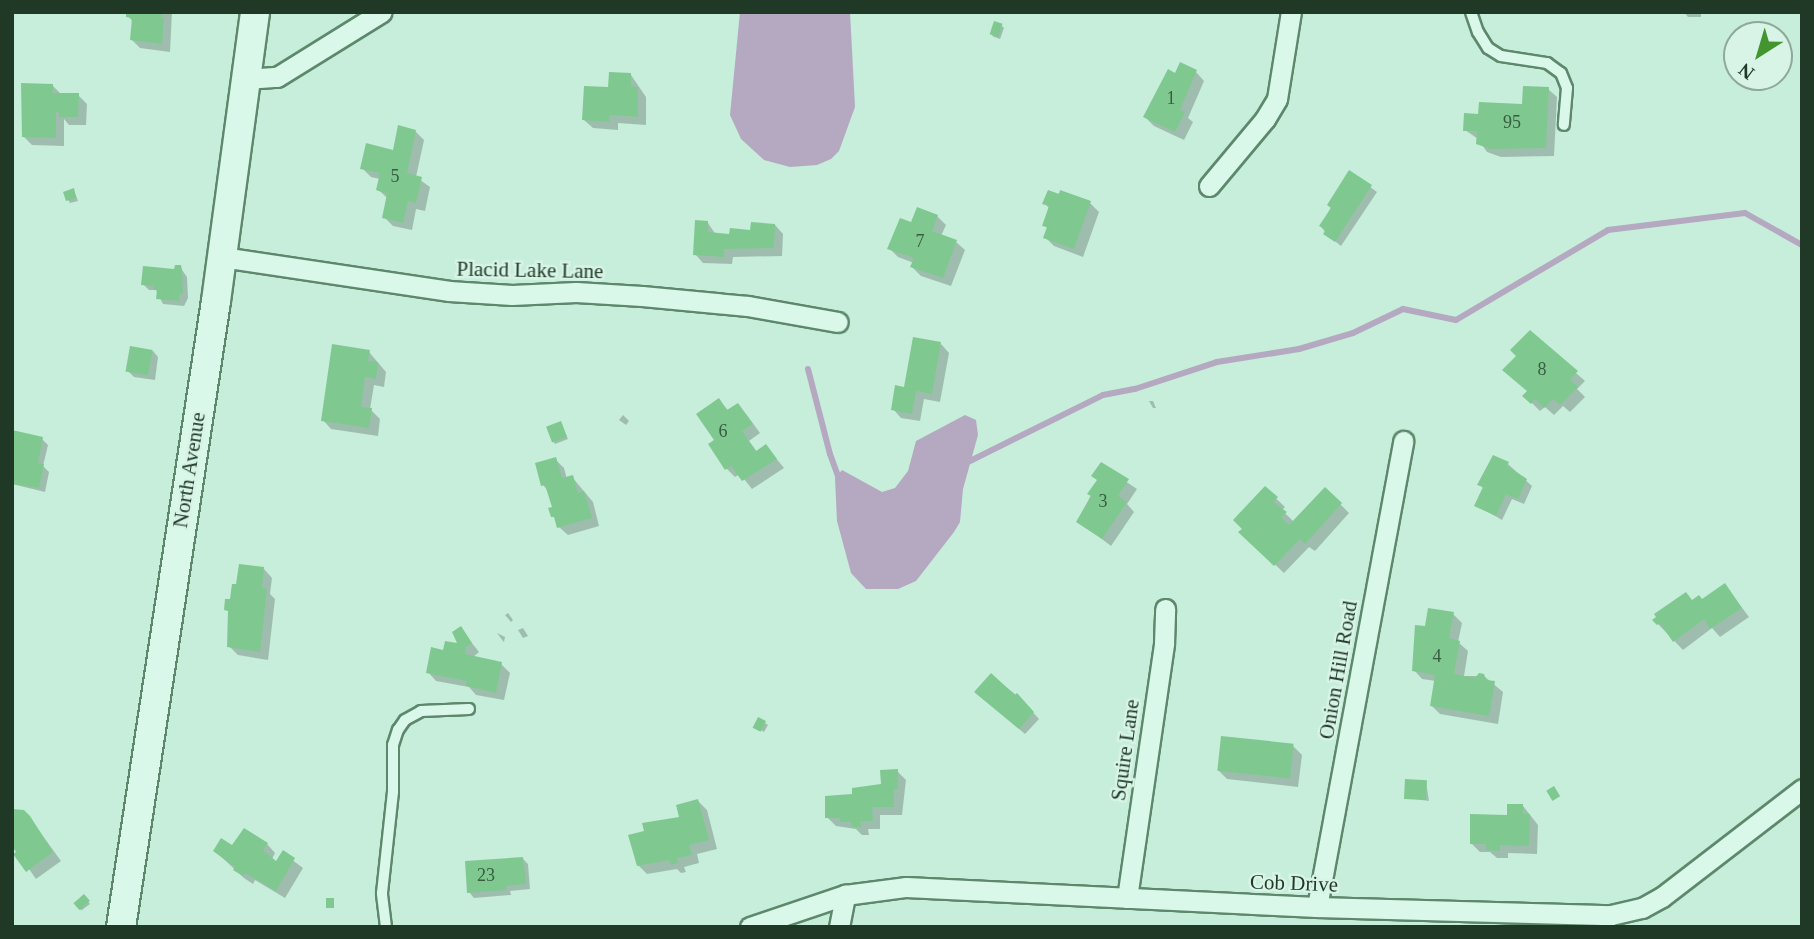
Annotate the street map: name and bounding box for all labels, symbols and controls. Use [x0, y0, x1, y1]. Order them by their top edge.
north arrow [1723, 21, 1793, 91]
text: N [1734, 59, 1758, 84]
house number: 1 [1166, 87, 1176, 109]
house number: 95 [1503, 111, 1521, 133]
house number: 5 [390, 165, 400, 187]
house number: 7 [916, 230, 924, 252]
street label: Placid Lake Lane [456, 256, 604, 284]
house number: 8 [1538, 358, 1546, 380]
street label: North Avenue [167, 410, 211, 530]
house number: 6 [719, 420, 728, 442]
house number: 3 [1098, 490, 1108, 512]
street label: Onion Hill Road [1313, 599, 1363, 741]
house number: 4 [1432, 645, 1442, 667]
street label: Squire Lane [1105, 698, 1145, 802]
house number: 23 [477, 864, 495, 886]
street label: Cob Drive [1250, 869, 1338, 897]

